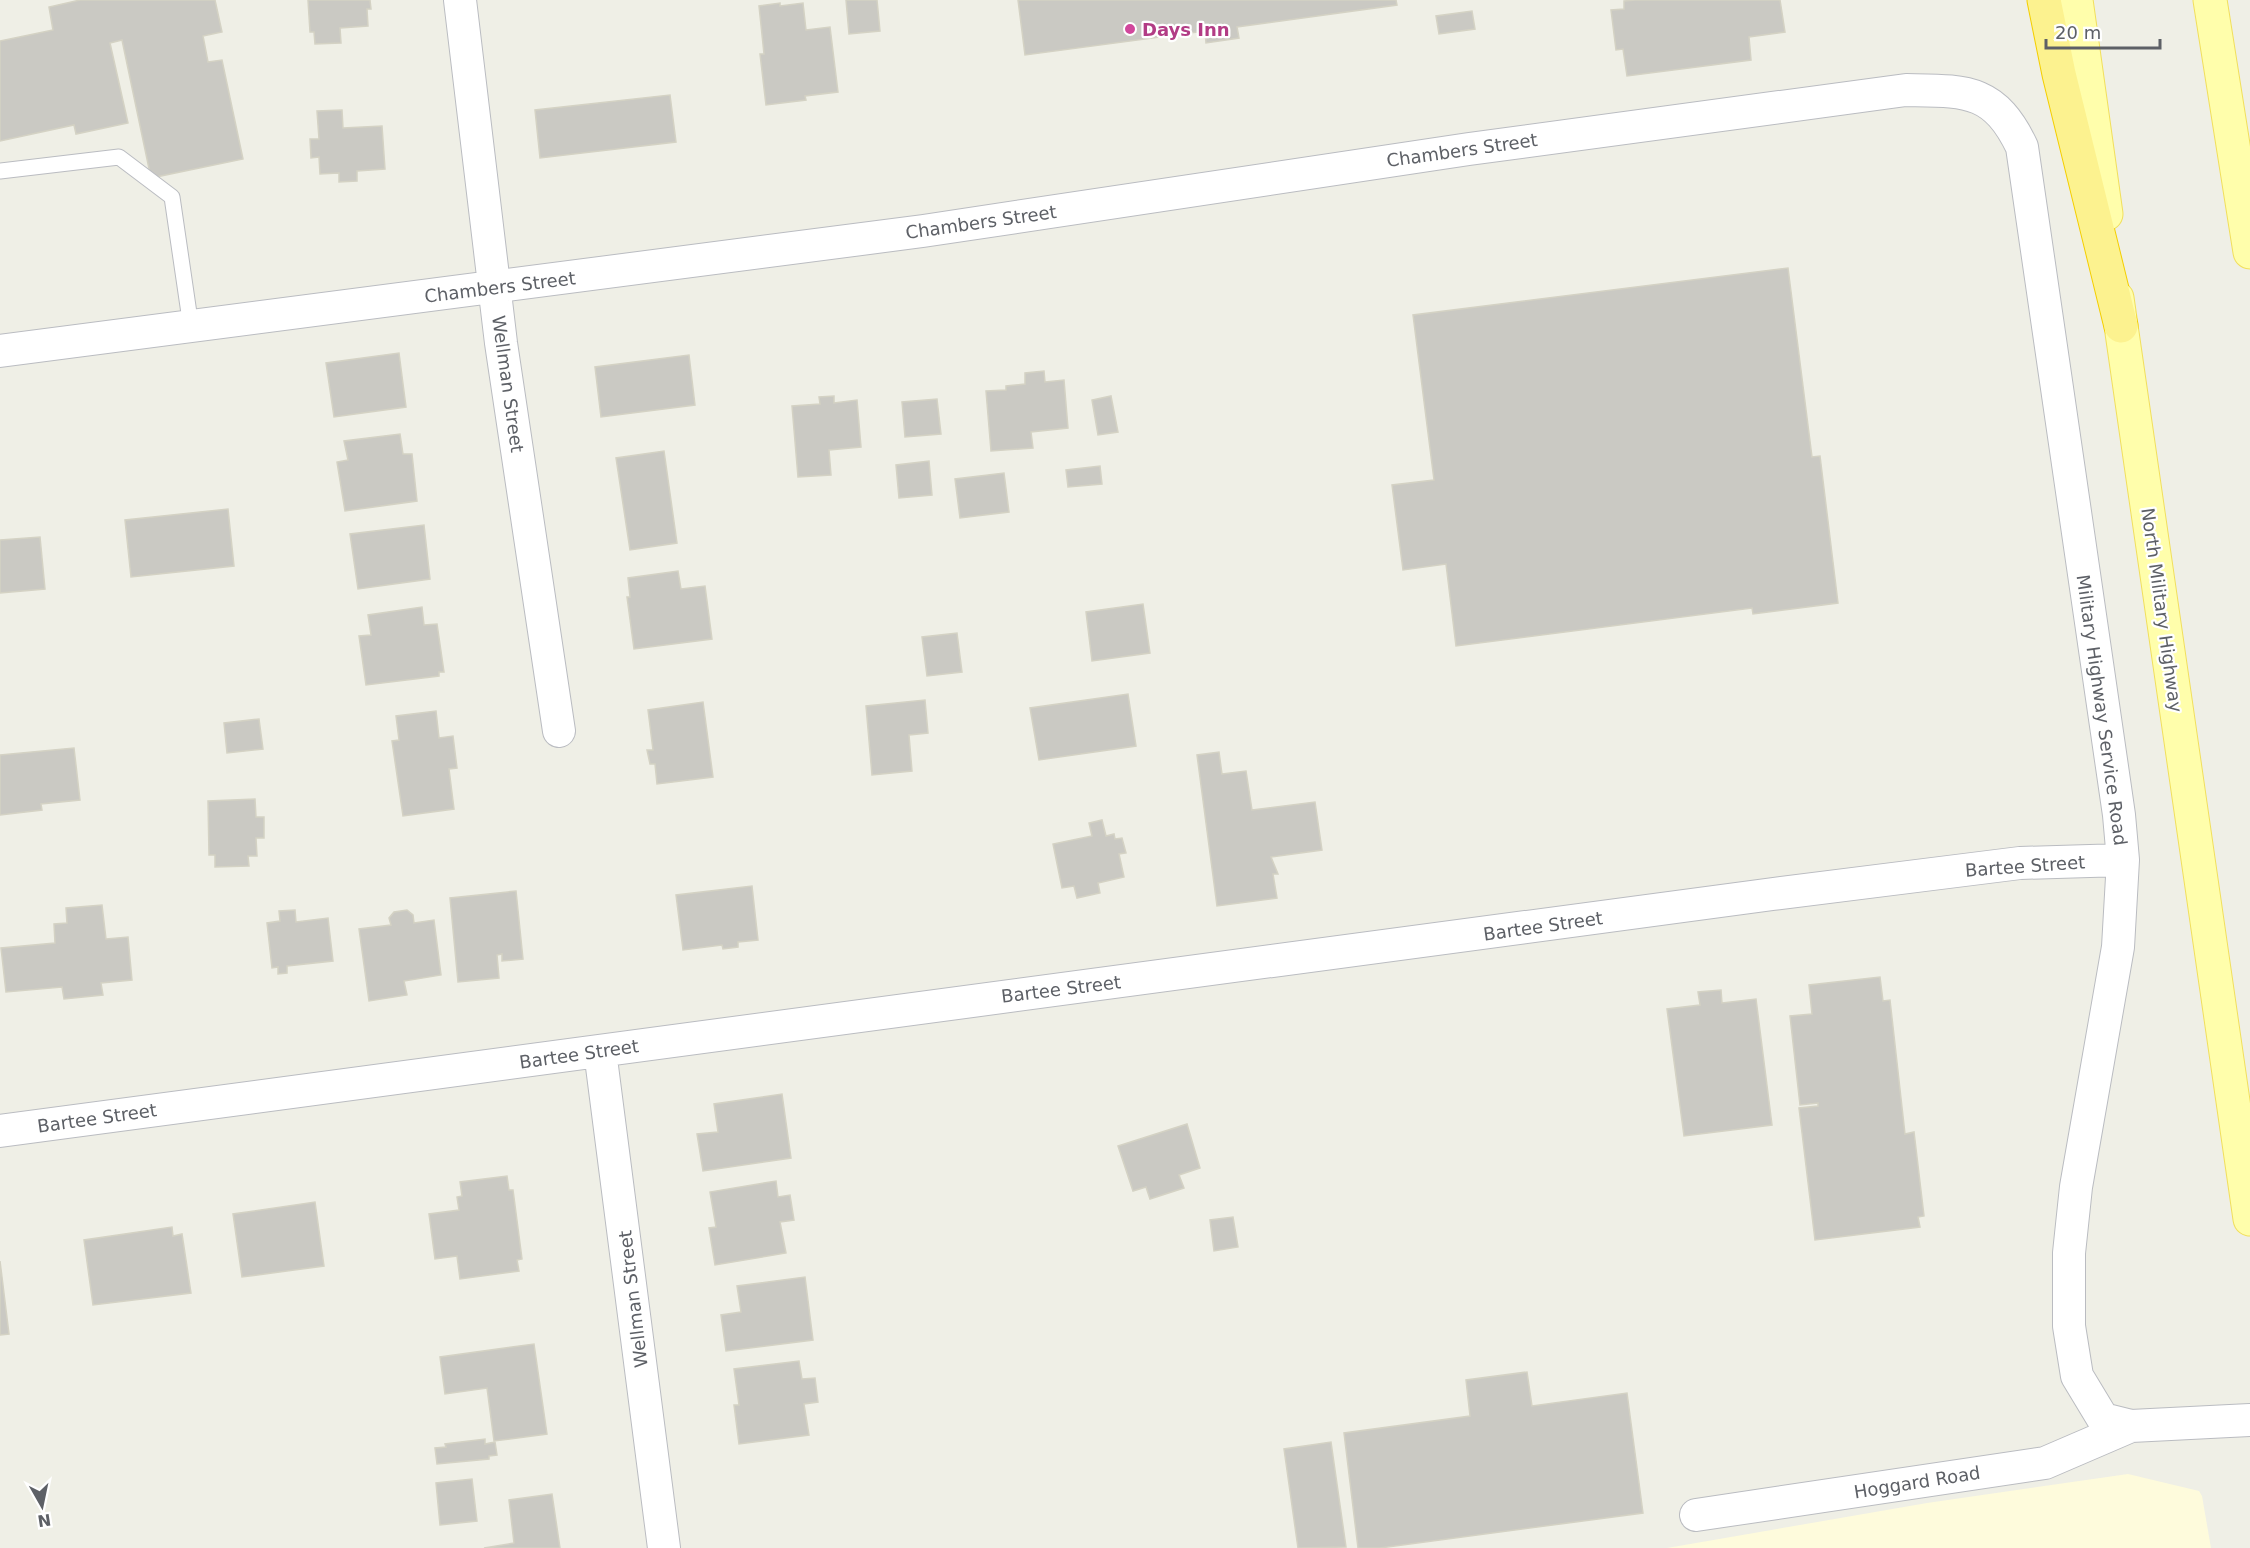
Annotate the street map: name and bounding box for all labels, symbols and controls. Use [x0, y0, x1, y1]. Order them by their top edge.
scale bar [2046, 12, 2160, 50]
place label: Days Inn [1142, 19, 1230, 40]
marker: Days Inn [1123, 22, 1137, 36]
text: 20 m [2055, 22, 2101, 43]
street label: Chambers Street [1385, 129, 1539, 171]
street label: Chambers Street [904, 201, 1058, 243]
street label: Chambers Street [423, 267, 577, 307]
street label: Wellman Street [488, 314, 528, 454]
street label: North Military Highway [2137, 506, 2187, 714]
street label: Military Highway Service Road [2073, 573, 2131, 847]
street label: Bartee Street [1964, 851, 2086, 881]
street label: Bartee Street [1482, 907, 1604, 945]
street label: Bartee Street [1000, 971, 1122, 1007]
street label: Bartee Street [518, 1035, 640, 1073]
street label: Bartee Street [36, 1099, 158, 1137]
street label: Wellman Street [614, 1229, 652, 1369]
street label: Hoggard Road [1852, 1462, 1982, 1502]
north arrow [12, 1476, 72, 1536]
text: N [36, 1510, 52, 1531]

